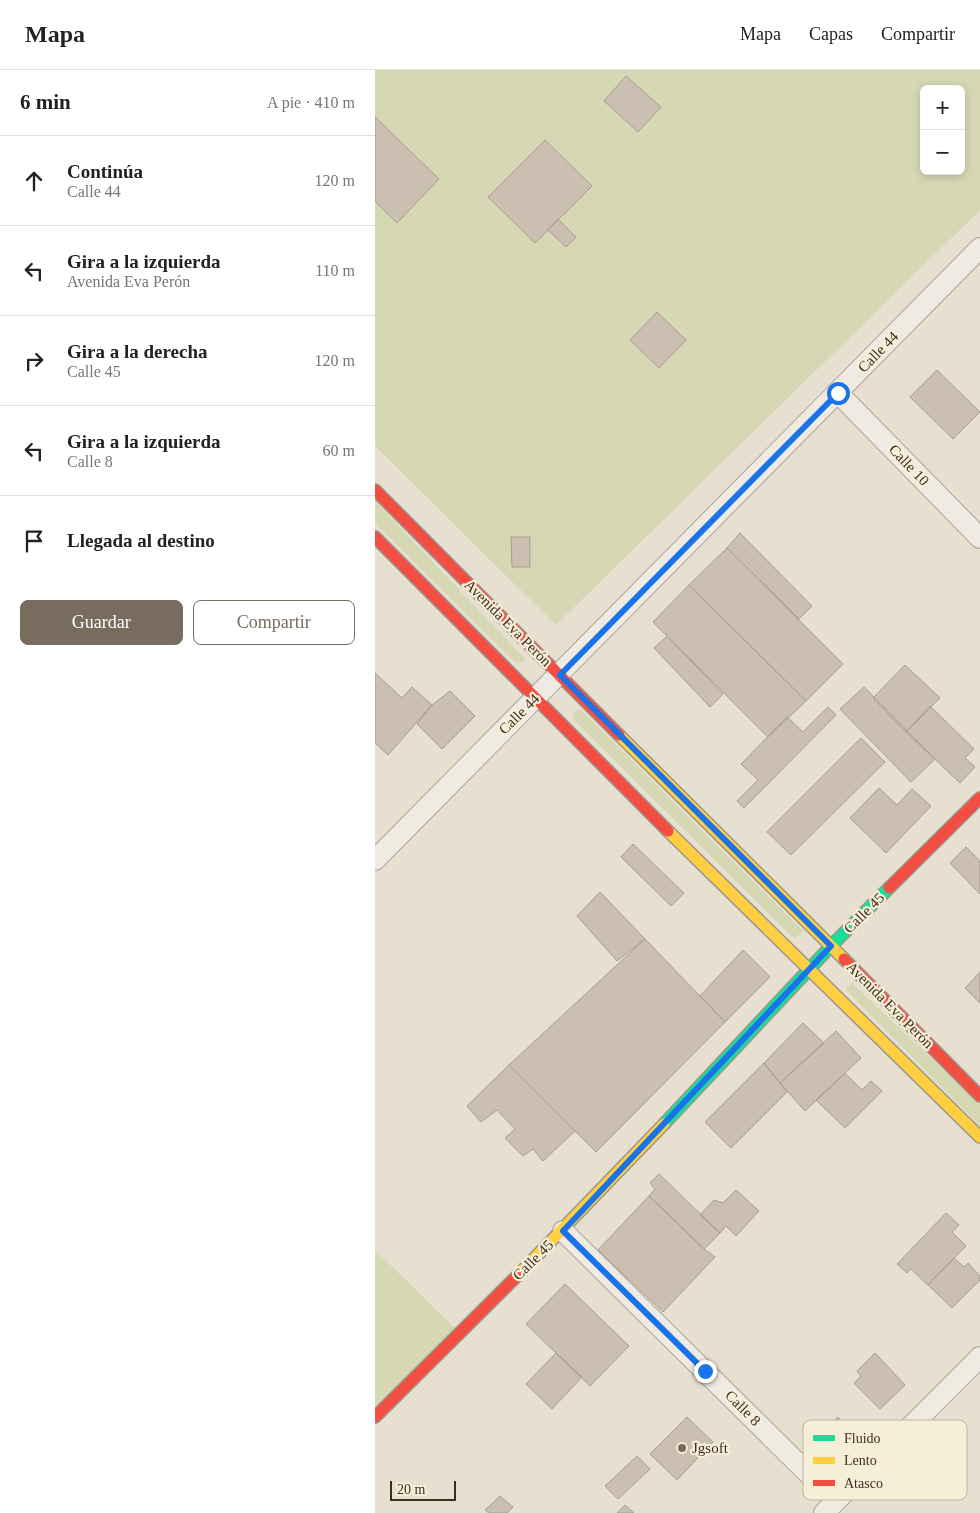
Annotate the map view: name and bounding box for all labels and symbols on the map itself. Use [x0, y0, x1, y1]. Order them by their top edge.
street label: Calle 44 [855, 328, 902, 376]
route start [827, 382, 850, 405]
street label: Calle 10 [886, 441, 932, 489]
street label: Avenida Eva Perón [461, 576, 555, 670]
street label: Calle 44 [496, 690, 543, 737]
street label: Calle 45 [841, 890, 887, 936]
street label: Avenida Eva Perón [843, 958, 937, 1052]
street label: Calle 45 [510, 1237, 556, 1283]
route end [694, 1360, 717, 1383]
street label: Calle 8 [722, 1387, 764, 1429]
legend [803, 1420, 967, 1500]
text: Fluido [844, 1431, 881, 1446]
place label: Jgsoft [692, 1440, 729, 1456]
marker: Jgsoft [676, 1442, 688, 1454]
text: Lento [844, 1453, 877, 1468]
text: Atasco [844, 1476, 883, 1491]
scale bar [390, 1478, 456, 1501]

